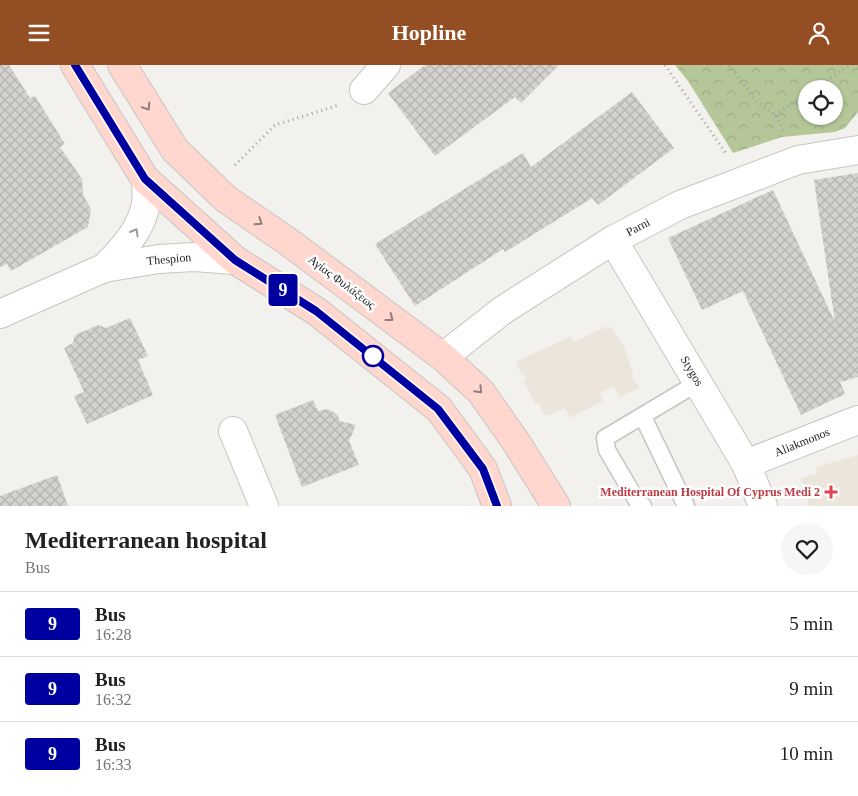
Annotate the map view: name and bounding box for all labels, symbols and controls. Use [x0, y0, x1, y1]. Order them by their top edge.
icon: menu [25, 19, 53, 47]
icon: person [805, 19, 833, 47]
text: Hopline [392, 20, 466, 45]
map controls [798, 80, 843, 125]
button: locate [798, 80, 843, 125]
one-way arrow [141, 101, 150, 111]
street label: Parni [624, 215, 653, 239]
one-way arrow [253, 216, 263, 225]
one-way arrow [129, 228, 139, 237]
street label: Thespion [146, 250, 192, 268]
street label: Αγίας Φυλάξεως [306, 252, 378, 312]
line badge: 9 [267, 274, 299, 306]
text: 9 [279, 280, 288, 300]
one-way arrow [384, 312, 394, 321]
unlabelled marker [362, 345, 384, 367]
street label: Stygos [678, 353, 707, 389]
one-way arrow [473, 384, 482, 393]
street label: Aliakmonos [772, 424, 832, 459]
place label: Mediterranean Hospital Of Cyprus Medi 2 [600, 485, 820, 499]
marker: Mediterranean Hospital Of Cyprus Medi 2 [824, 485, 838, 499]
button: heart [781, 523, 833, 575]
text: Mediterranean hospital [25, 527, 267, 553]
text: Bus [25, 559, 50, 576]
text: Bus [95, 604, 126, 625]
text: 5 min [789, 613, 833, 634]
text: 9 [48, 614, 57, 634]
text: 16:28 [95, 626, 131, 643]
text: Bus [95, 669, 126, 690]
text: 9 min [789, 678, 833, 699]
text: 9 [48, 679, 57, 699]
text: 16:32 [95, 691, 131, 708]
text: Bus [95, 734, 126, 755]
text: 10 min [780, 743, 833, 764]
text: 9 [48, 744, 57, 764]
text: 16:33 [95, 756, 131, 773]

